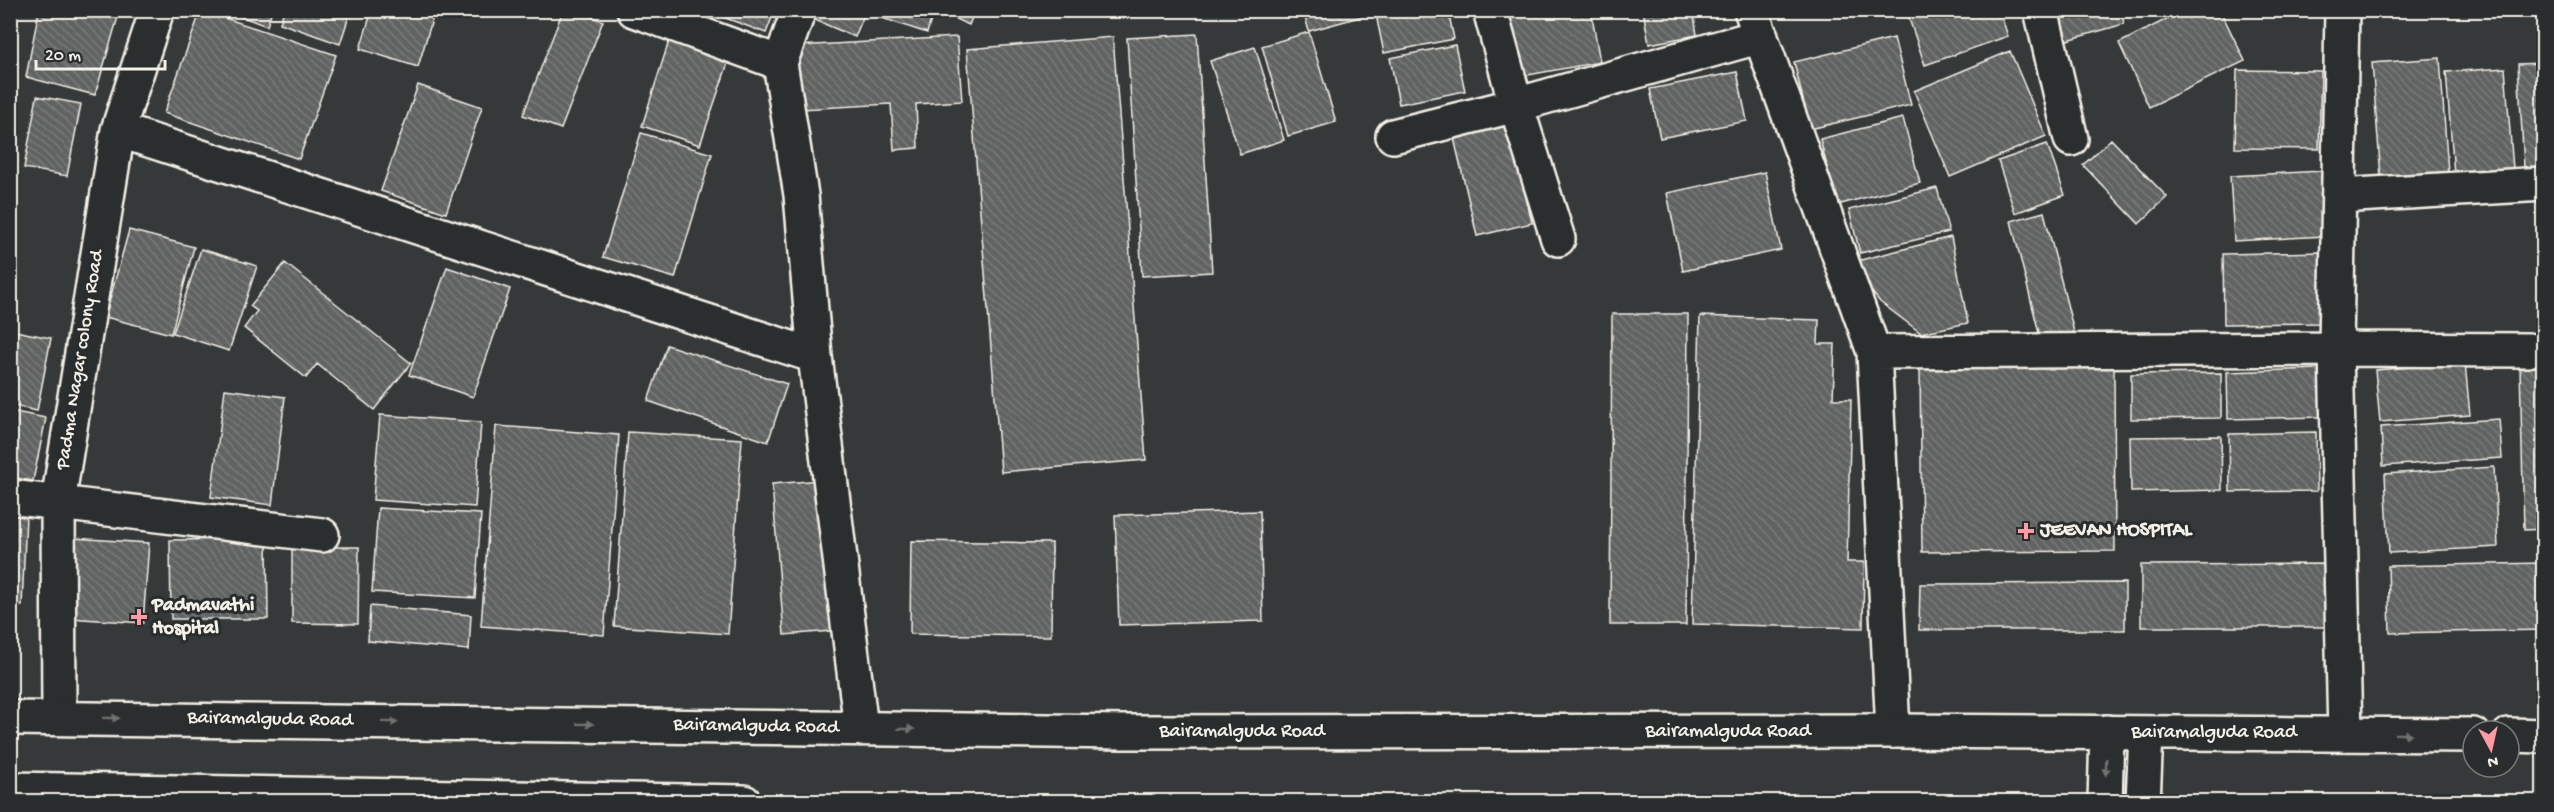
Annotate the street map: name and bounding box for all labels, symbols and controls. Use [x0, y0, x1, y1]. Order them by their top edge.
scale bar [36, 33, 165, 71]
text: 20 m [45, 46, 81, 67]
street label: Padma Nagar colony Road [52, 246, 110, 472]
place label: JEEVAN HOSPITAL [2039, 520, 2193, 543]
marker: JEEVAN HOSPITAL [2017, 522, 2035, 540]
place label: Padmavathi Hospital [151, 595, 254, 641]
marker: Padmavathi Hospital [130, 608, 148, 626]
street label: Bairamalguda Road [186, 707, 355, 733]
one-way arrow [101, 713, 120, 723]
street label: Bairamalguda Road [672, 714, 841, 740]
one-way arrow [380, 717, 399, 727]
one-way arrow [575, 719, 594, 729]
north arrow [2461, 719, 2521, 779]
street label: Bairamalguda Road [1158, 721, 1327, 744]
street label: Bairamalguda Road [1644, 721, 1813, 744]
street label: Bairamalguda Road [2130, 722, 2299, 745]
one-way arrow [896, 724, 915, 733]
one-way arrow [2394, 729, 2413, 739]
text: N [2486, 750, 2499, 771]
one-way arrow [2101, 757, 2111, 776]

